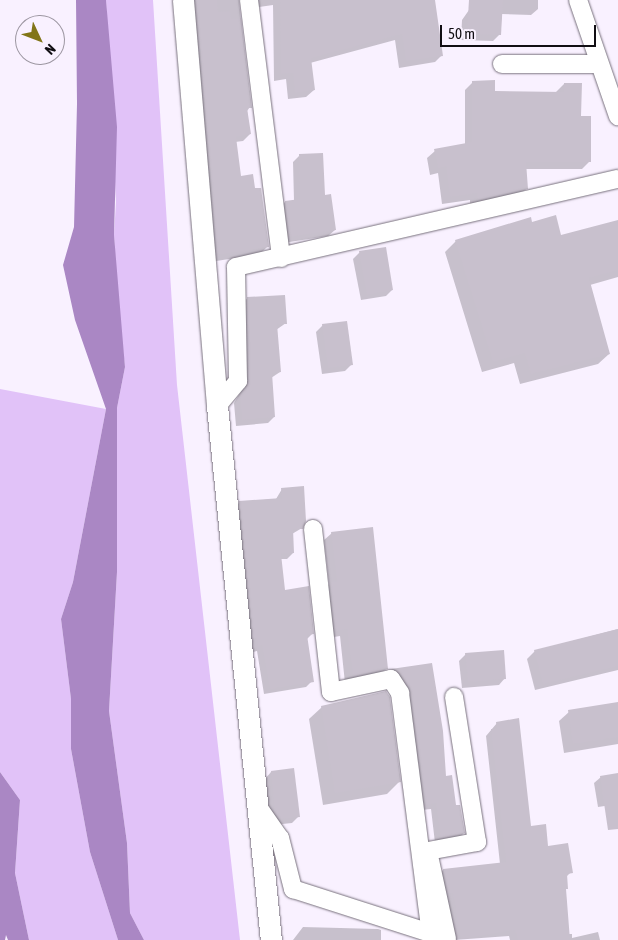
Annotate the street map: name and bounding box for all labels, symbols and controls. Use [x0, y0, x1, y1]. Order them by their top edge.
north arrow [15, 15, 65, 65]
scale bar [443, 15, 599, 47]
text: 50 m [448, 25, 475, 42]
text: N [42, 41, 59, 58]

